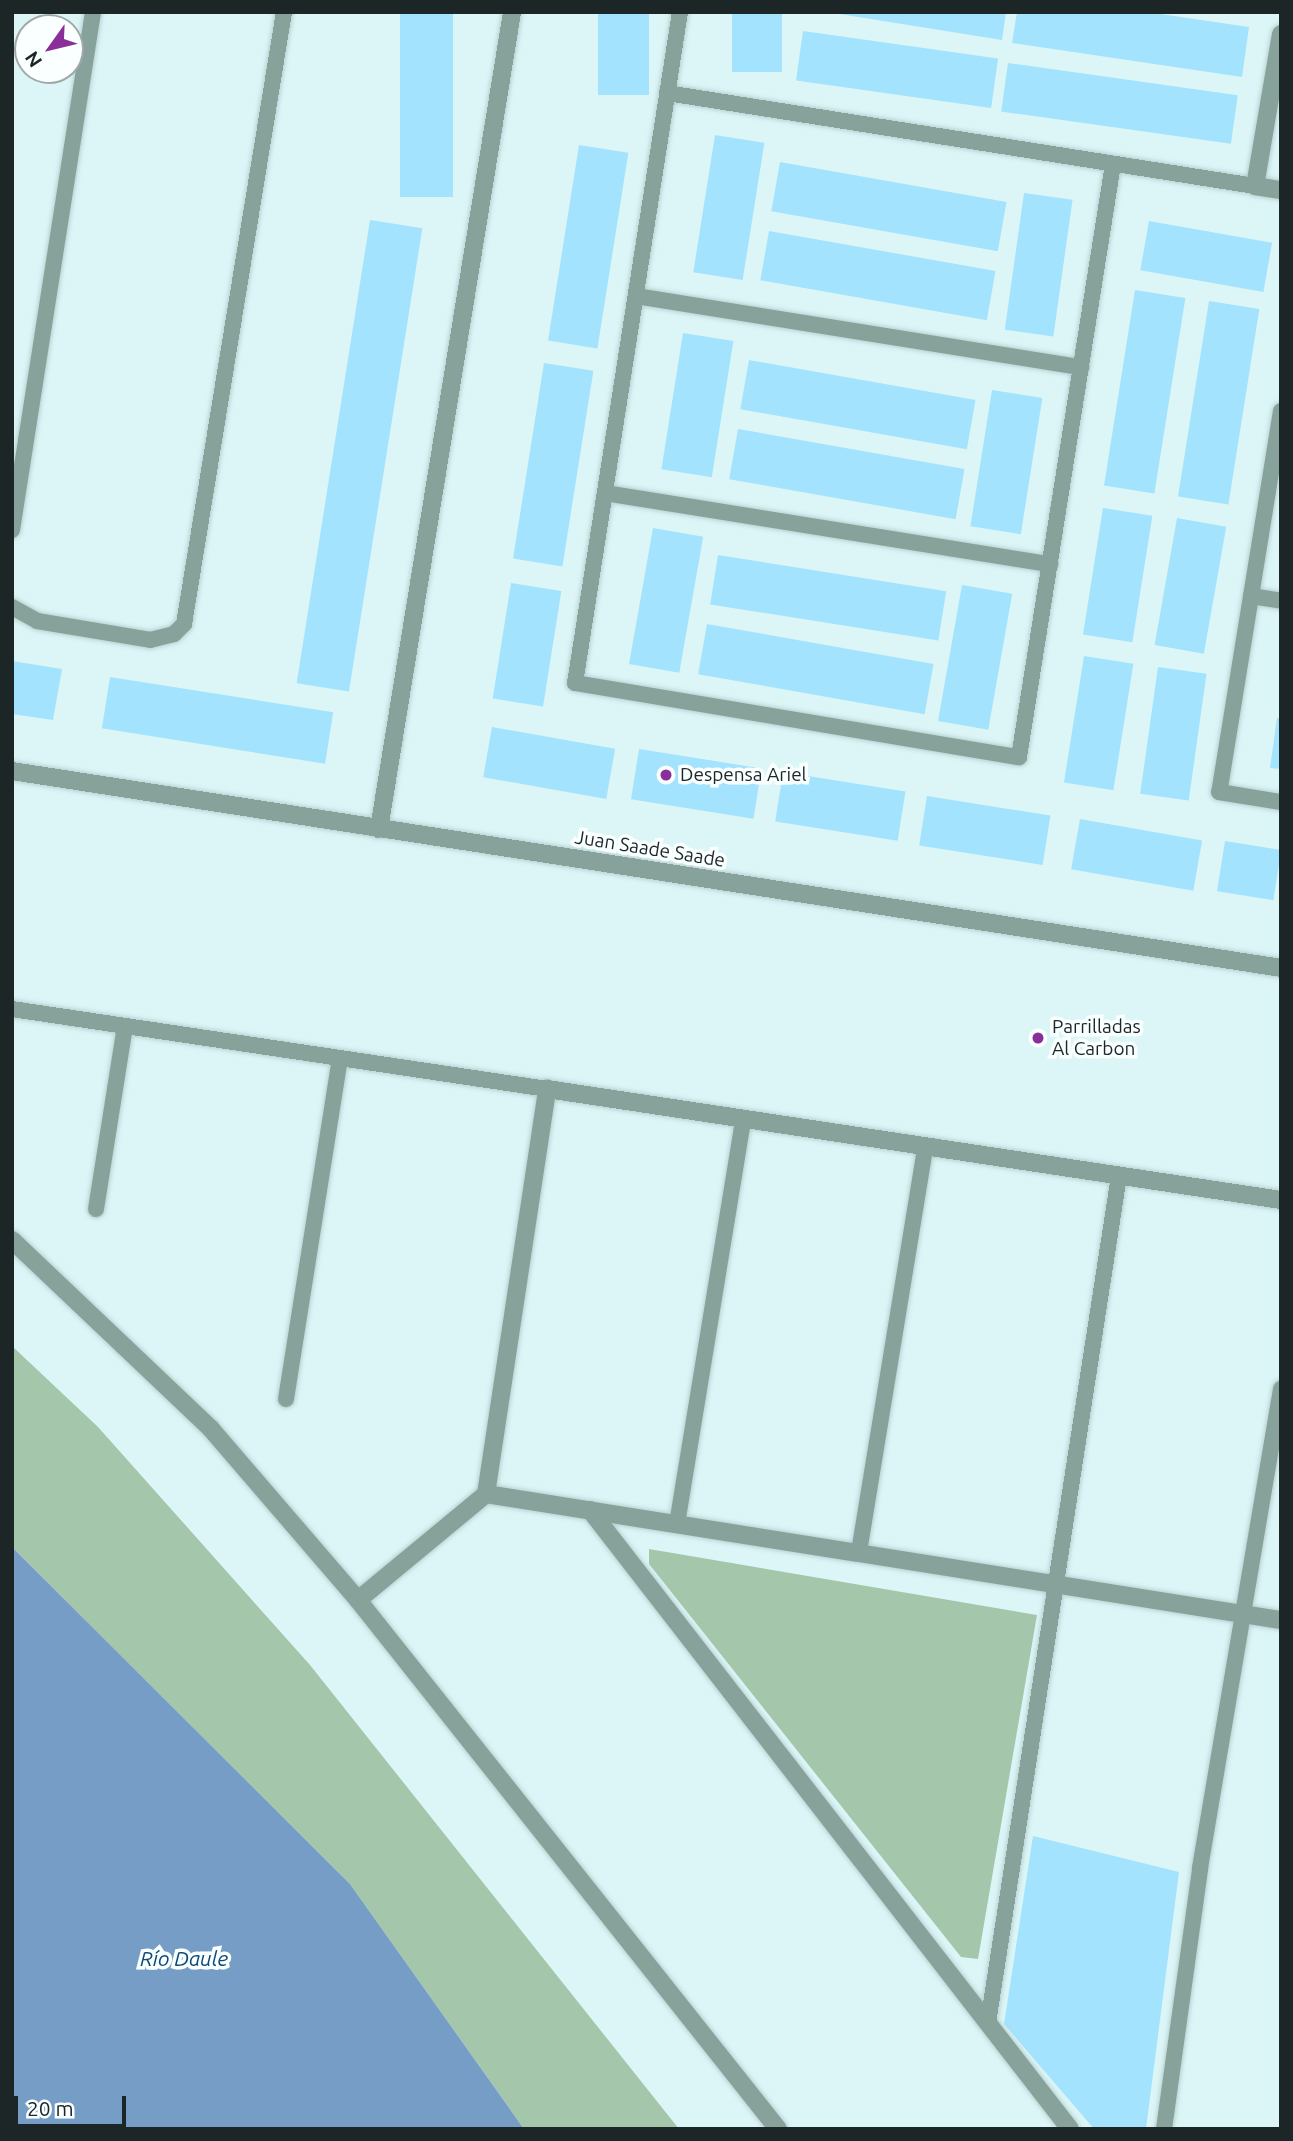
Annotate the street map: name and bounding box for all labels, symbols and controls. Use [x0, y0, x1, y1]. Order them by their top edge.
north arrow [14, 14, 84, 84]
text: N [20, 48, 46, 72]
place label: Despensa Ariel [680, 764, 807, 786]
marker: Despensa Ariel [658, 767, 674, 783]
street label: Juan Saade Saade [573, 826, 727, 872]
place label: Parrilladas Al Carbon [1052, 1016, 1141, 1060]
marker: Parrilladas Al Carbon [1030, 1030, 1046, 1046]
water label: Río Daule [140, 1945, 228, 1971]
scale bar [18, 2082, 130, 2126]
text: 20 m [27, 2096, 74, 2120]

